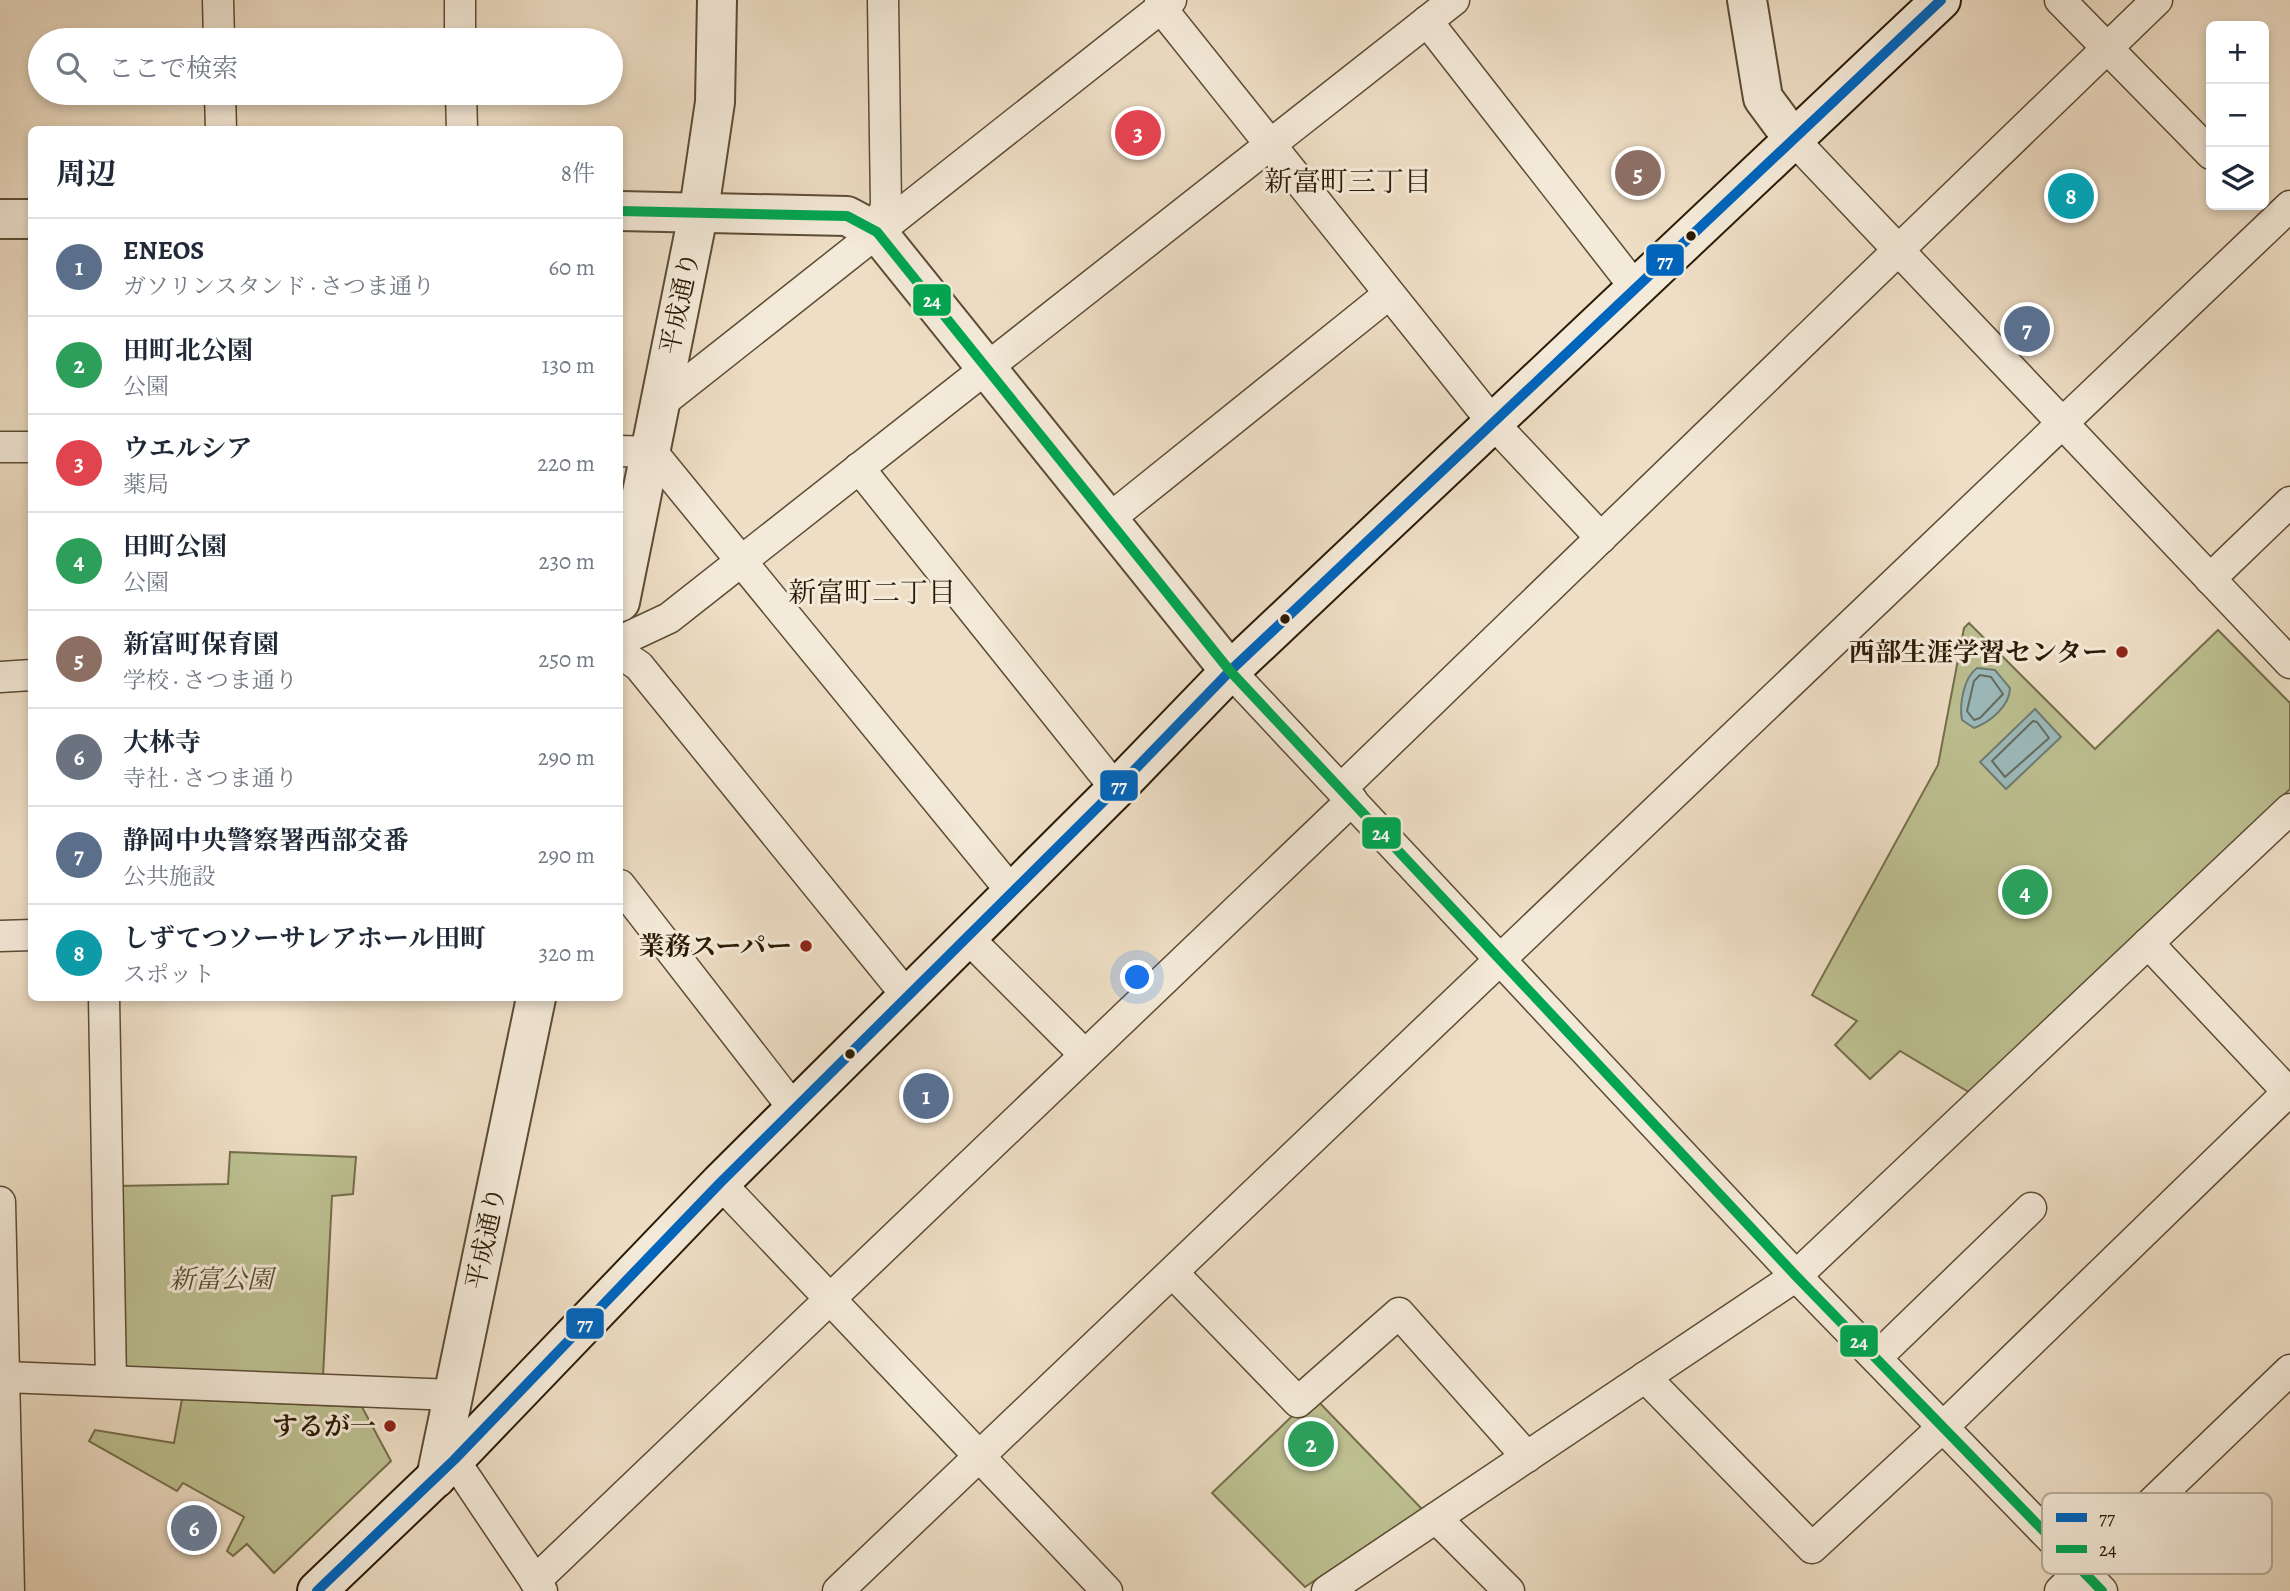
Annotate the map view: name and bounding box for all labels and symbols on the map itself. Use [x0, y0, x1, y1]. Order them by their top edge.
pin: 3 [1115, 107, 1161, 159]
pin: 5 [1615, 147, 1661, 199]
district label: 新富町三丁目 [1264, 163, 1432, 201]
pin: 8 [2048, 170, 2094, 222]
unlabelled marker [1684, 229, 1698, 243]
line badge: 77 [1645, 243, 1685, 277]
street label: 平成通り [652, 248, 708, 358]
text: 77 [1657, 248, 1674, 274]
line badge: 24 [912, 283, 952, 317]
text: 24 [923, 288, 941, 314]
pin: 7 [2004, 303, 2050, 355]
district label: 新富町二丁目 [788, 574, 956, 612]
unlabelled marker [1278, 612, 1292, 626]
place label: 西部生涯学習センター [1849, 635, 2108, 670]
marker: 西部生涯学習センター [2114, 644, 2130, 660]
line badge: 77 [1099, 769, 1139, 802]
text: 77 [1111, 773, 1128, 799]
line badge: 24 [1361, 816, 1402, 850]
text: 24 [1372, 821, 1390, 847]
pin: 4 [2002, 866, 2048, 918]
place label: 業務スーパー [639, 929, 792, 964]
marker: 業務スーパー [798, 938, 814, 954]
your location [1120, 960, 1154, 994]
unlabelled marker [843, 1047, 857, 1061]
pin: 1 [903, 1070, 949, 1122]
street label: 平成通り [458, 1183, 514, 1293]
park label: 新富公園 [169, 1262, 277, 1297]
line badge: 77 [565, 1307, 605, 1340]
text: 77 [577, 1311, 594, 1337]
line badge: 24 [1839, 1324, 1879, 1358]
text: 24 [1850, 1329, 1868, 1355]
place label: するが一 [272, 1409, 376, 1444]
marker: するが一 [382, 1418, 398, 1434]
pin: 2 [1288, 1418, 1334, 1470]
legend [2042, 1493, 2272, 1574]
pin: 6 [171, 1502, 217, 1554]
text: 77 [2099, 1505, 2115, 1531]
text: 24 [2099, 1537, 2117, 1563]

